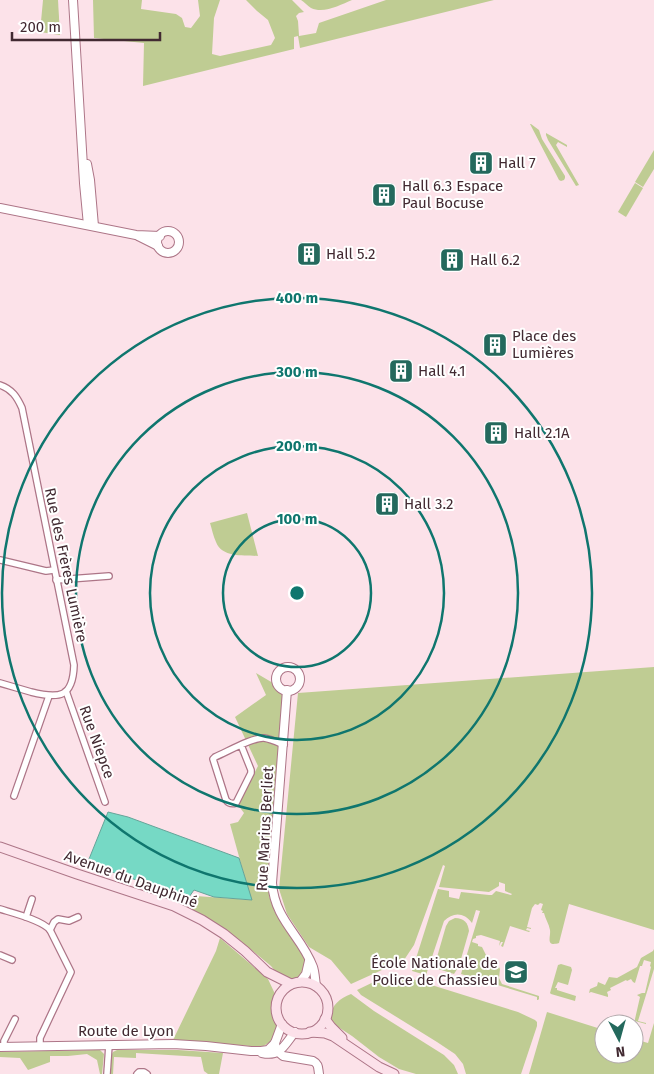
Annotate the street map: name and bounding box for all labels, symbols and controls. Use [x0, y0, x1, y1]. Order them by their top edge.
scale bar [12, 10, 160, 42]
text: 200 m [20, 18, 61, 36]
building icon: Hall 7 [468, 150, 494, 176]
place label: Hall 7 [498, 154, 536, 172]
place label: Hall 6.3 Espace Paul Bocuse [402, 177, 503, 212]
building icon: Hall 6.3 Espace Paul Bocuse [371, 182, 397, 208]
building icon: Hall 5.2 [296, 241, 322, 267]
place label: Hall 5.2 [326, 245, 376, 263]
building icon: Hall 6.2 [439, 247, 465, 273]
place label: Hall 6.2 [470, 251, 520, 269]
text: 400 m [276, 289, 318, 307]
place label: Place des Lumières [512, 327, 576, 362]
building icon: Place des Lumières [482, 332, 508, 358]
building icon: Hall 4.1 [388, 358, 414, 384]
place label: Hall 4.1 [418, 362, 466, 380]
text: 300 m [275, 363, 318, 381]
building icon: Hall 2.1A [483, 420, 509, 446]
place label: Hall 2.1A [514, 424, 570, 442]
text: 200 m [276, 437, 318, 455]
street label: Rue des Frères Lumière [41, 486, 91, 644]
building icon: Hall 3.2 [374, 491, 400, 517]
place label: Hall 3.2 [404, 495, 454, 513]
text: 100 m [277, 510, 317, 528]
centre of rings [288, 584, 306, 602]
street label: Rue Niepce [75, 703, 119, 781]
street label: Rue Marius Berliet [253, 766, 277, 892]
street label: Avenue du Dauphiné [62, 846, 200, 912]
place label: École Nationale de Police de Chassieu [371, 954, 498, 989]
school or university icon: École Nationale de Police de Chassieu [503, 959, 529, 985]
north arrow [594, 1014, 644, 1064]
street label: Route de Lyon [78, 1022, 174, 1040]
text: N [615, 1042, 626, 1060]

